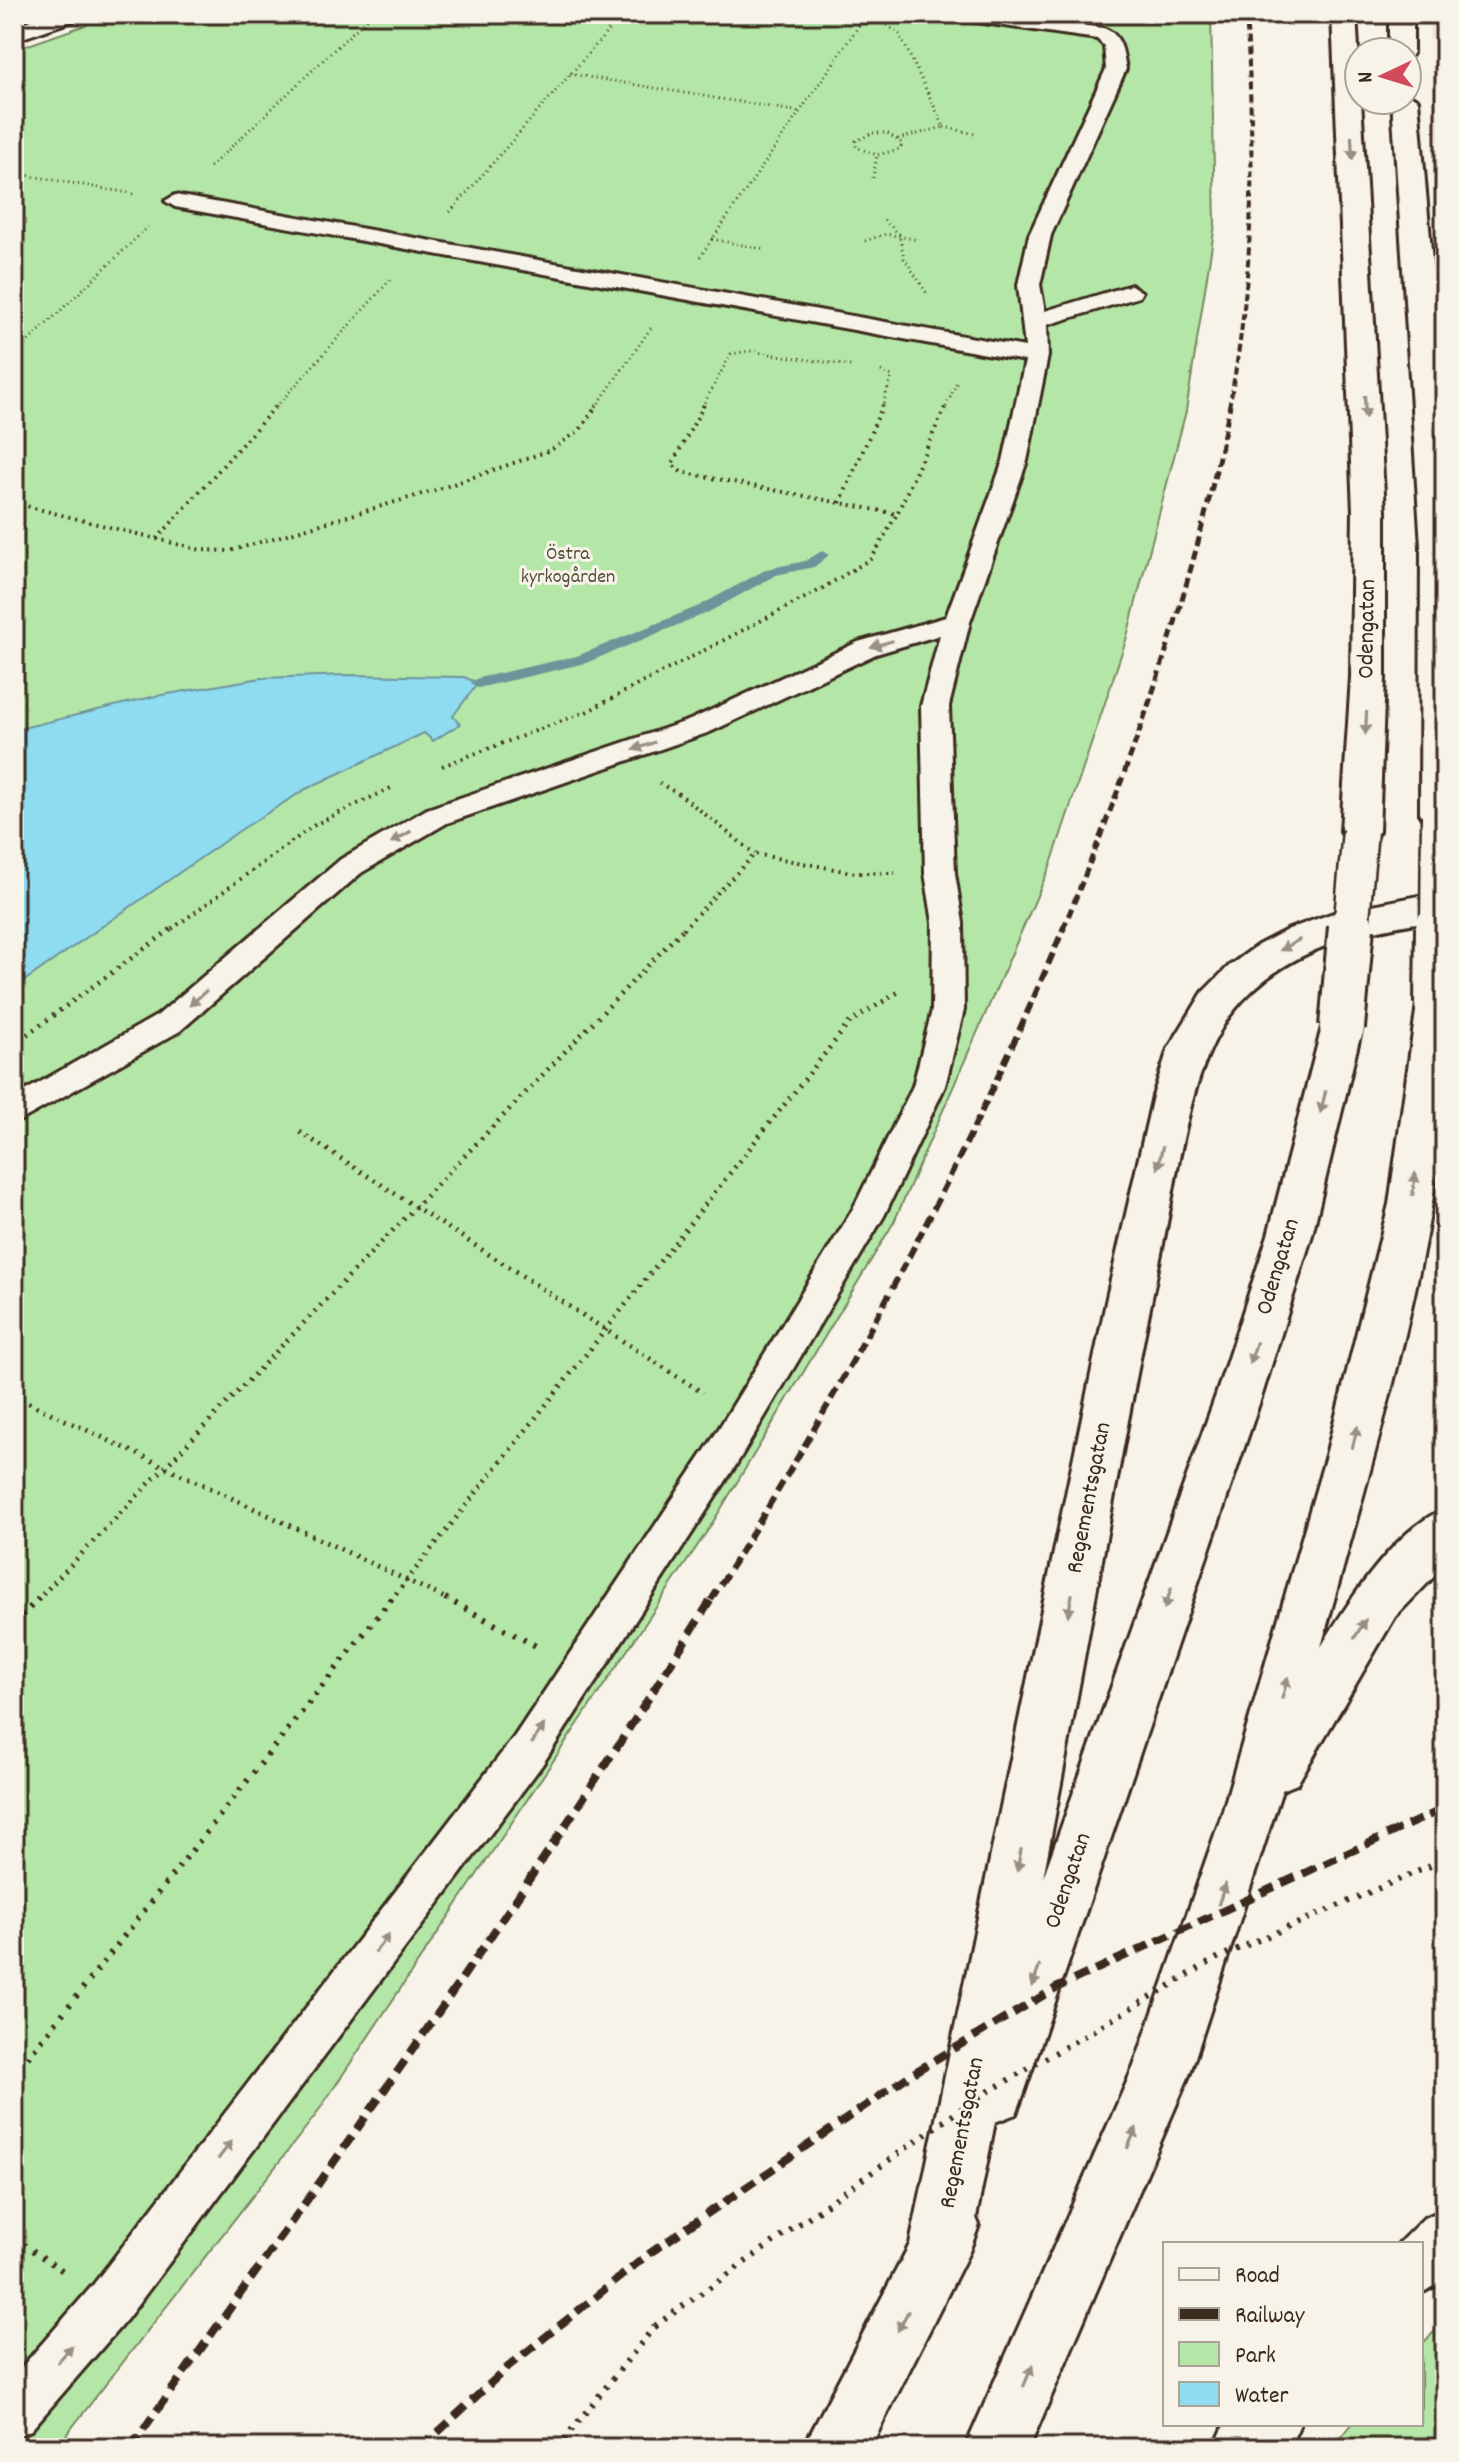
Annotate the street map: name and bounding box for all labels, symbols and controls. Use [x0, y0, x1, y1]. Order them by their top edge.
north arrow [1343, 36, 1423, 116]
text: N [1351, 71, 1382, 84]
one-way arrow [1346, 136, 1359, 161]
one-way arrow [1358, 395, 1371, 420]
park label: Östra kyrkogården [521, 541, 615, 592]
street label: Odengatan [1350, 579, 1386, 679]
one-way arrow [870, 638, 894, 651]
one-way arrow [1359, 711, 1372, 736]
one-way arrow [632, 740, 656, 753]
one-way arrow [390, 830, 412, 844]
one-way arrow [1278, 939, 1301, 952]
one-way arrow [188, 989, 208, 1006]
one-way arrow [1317, 1090, 1329, 1115]
one-way arrow [1153, 1146, 1166, 1171]
one-way arrow [1408, 1171, 1421, 1196]
street label: Odengatan [1248, 1214, 1310, 1320]
one-way arrow [1246, 1341, 1258, 1365]
street label: Regementsgatan [1059, 1419, 1121, 1577]
one-way arrow [1349, 1425, 1361, 1450]
one-way arrow [1161, 1587, 1174, 1611]
one-way arrow [1063, 1593, 1076, 1618]
one-way arrow [1353, 1618, 1367, 1640]
one-way arrow [1279, 1675, 1292, 1699]
one-way arrow [531, 1724, 546, 1745]
street label: Odengatan [1037, 1828, 1101, 1934]
one-way arrow [1012, 1848, 1025, 1873]
one-way arrow [1216, 1882, 1228, 1906]
one-way arrow [374, 1932, 390, 1953]
one-way arrow [1029, 1964, 1042, 1988]
street label: Regementsgatan [932, 2054, 994, 2212]
one-way arrow [1125, 2126, 1139, 2150]
one-way arrow [217, 2140, 233, 2160]
legend [1163, 2242, 1423, 2426]
text: Road [1235, 2260, 1280, 2294]
text: Railway [1235, 2300, 1306, 2334]
one-way arrow [896, 2309, 909, 2332]
text: Park [1235, 2340, 1276, 2374]
one-way arrow [56, 2345, 73, 2365]
one-way arrow [1021, 2364, 1034, 2388]
text: Water [1235, 2380, 1288, 2414]

